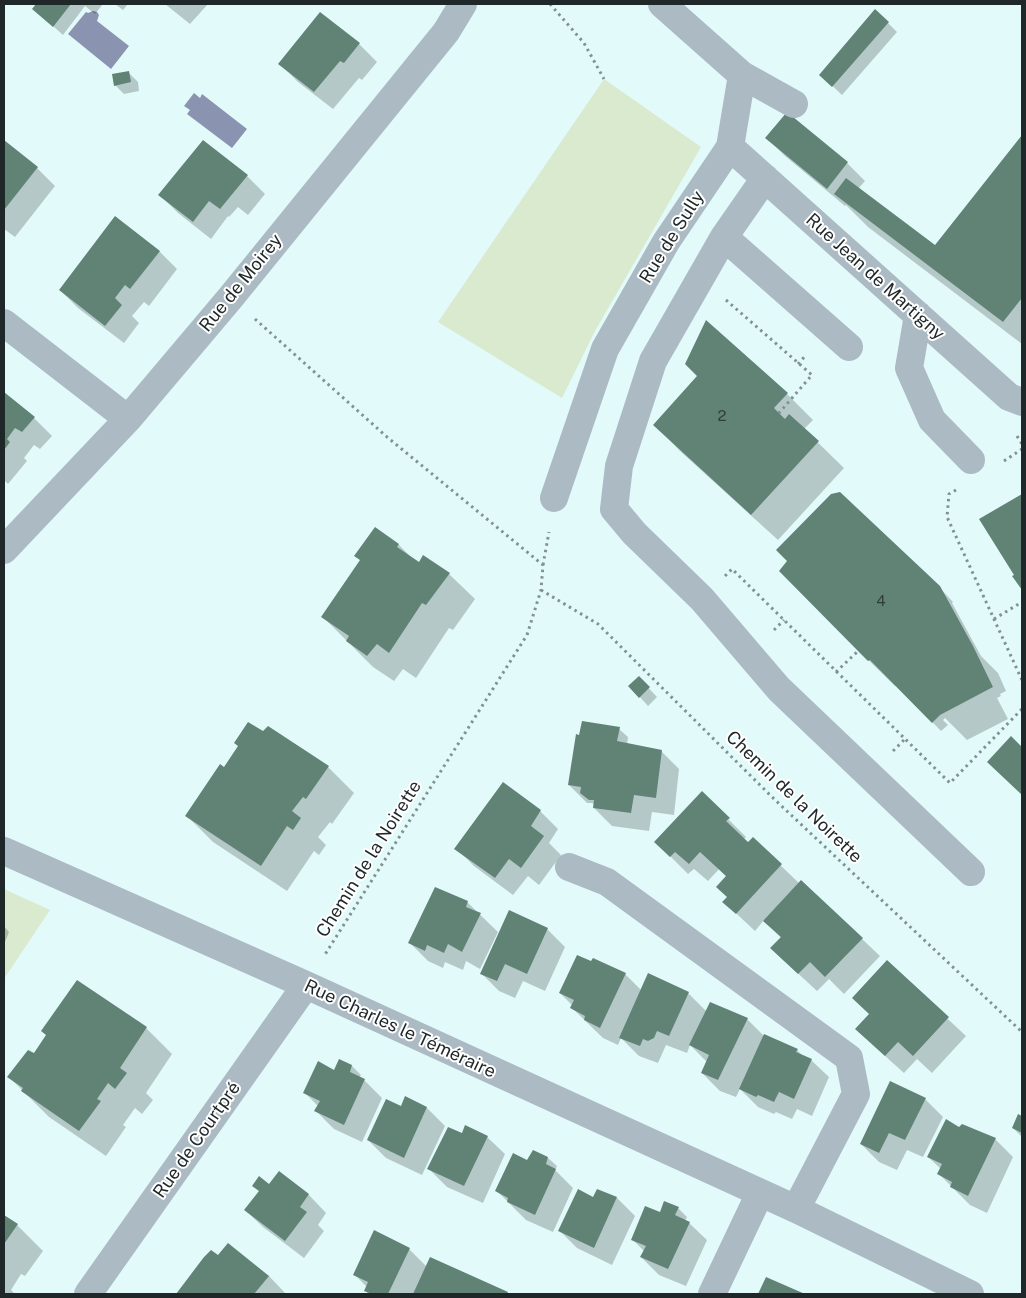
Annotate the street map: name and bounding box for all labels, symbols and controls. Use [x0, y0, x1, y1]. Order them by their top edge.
street label: Rue de Sully [635, 187, 709, 287]
street label: Rue Jean de Martigny [801, 209, 949, 345]
street label: Rue de Moirey [195, 230, 287, 336]
house number: 2 [718, 407, 726, 425]
house number: 4 [876, 592, 886, 610]
street label: Chemin de la Noirette [721, 726, 867, 868]
street label: Chemin de la Noirette [312, 777, 426, 941]
street label: Rue Charles le Téméraire [301, 975, 499, 1083]
street label: Rue de Courtpré [149, 1078, 245, 1202]

